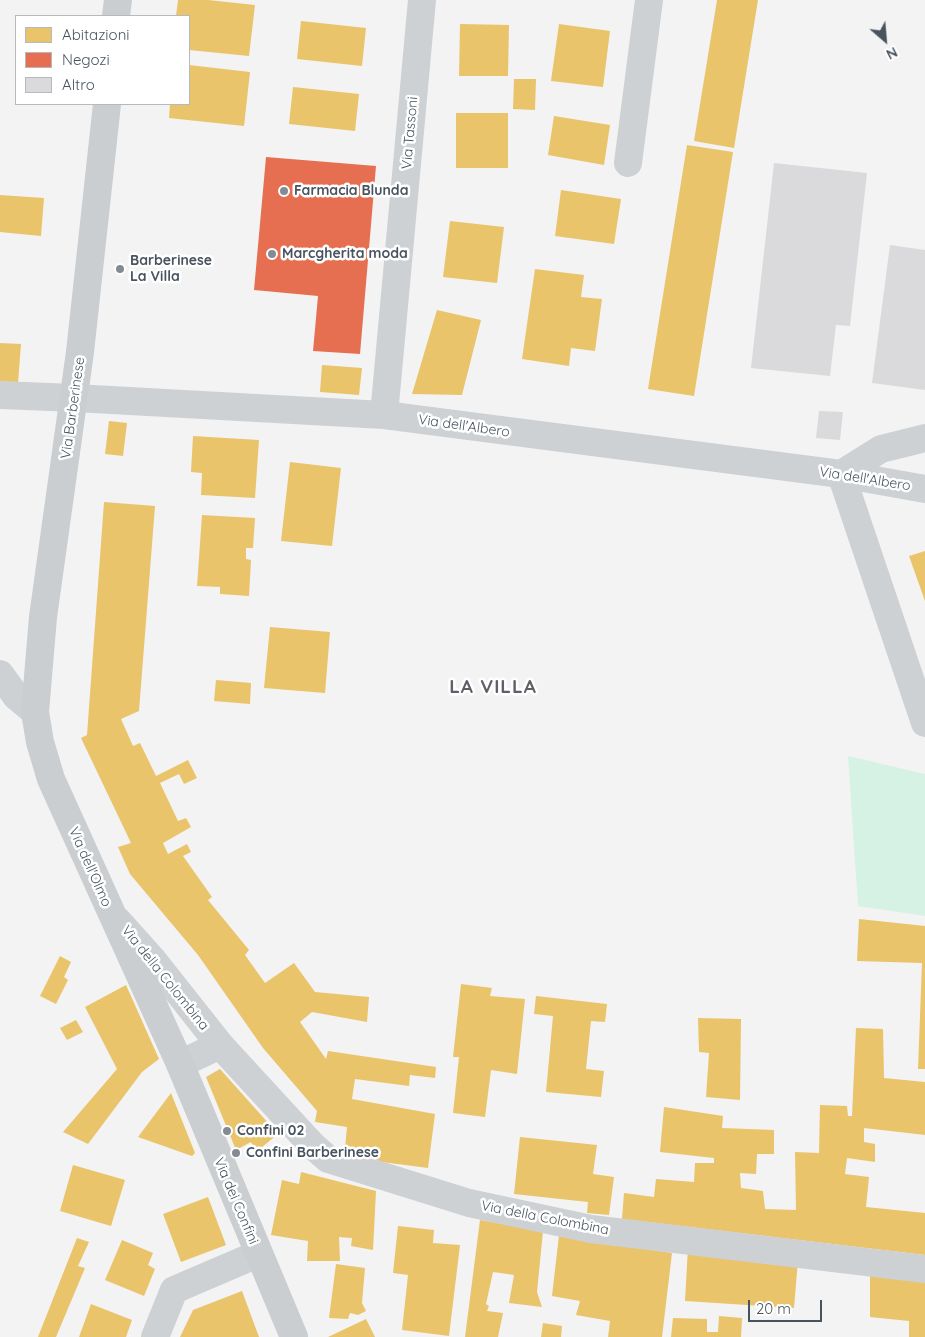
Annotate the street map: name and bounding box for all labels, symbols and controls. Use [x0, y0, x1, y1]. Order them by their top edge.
legend [15, 15, 190, 105]
north arrow [860, 15, 910, 65]
text: Abitazioni [62, 25, 130, 44]
text: N [883, 43, 900, 64]
text: Negozi [62, 50, 110, 69]
text: Altro [62, 75, 95, 94]
street label: Via Tassoni [398, 96, 422, 170]
place label: Farmacia Blunda [294, 183, 408, 199]
marker: Farmacia Blunda [278, 185, 290, 197]
place label: Marcgherita moda [282, 246, 408, 262]
marker: Marcgherita moda [266, 248, 278, 260]
place label: Barberinese La Villa [130, 253, 212, 286]
marker: Barberinese La Villa [114, 263, 126, 275]
street label: Via Barberinese [58, 356, 88, 460]
street label: Via dell'Albero [417, 411, 511, 441]
street label: Via dell'Albero [818, 463, 912, 495]
district label: LA VILLA [448, 676, 538, 698]
street label: Via dell'Olmo [65, 825, 115, 909]
street label: Via della Colombina [118, 922, 212, 1034]
place label: Confini 02 [237, 1123, 304, 1139]
marker: Confini 02 [221, 1125, 233, 1137]
place label: Confini Barberinese [246, 1145, 379, 1161]
marker: Confini Barberinese [230, 1147, 242, 1159]
street label: Via dei Confini [210, 1155, 262, 1247]
street label: Via della Colombina [480, 1197, 610, 1239]
scale bar [750, 1290, 824, 1322]
text: 20 m [756, 1299, 791, 1318]

